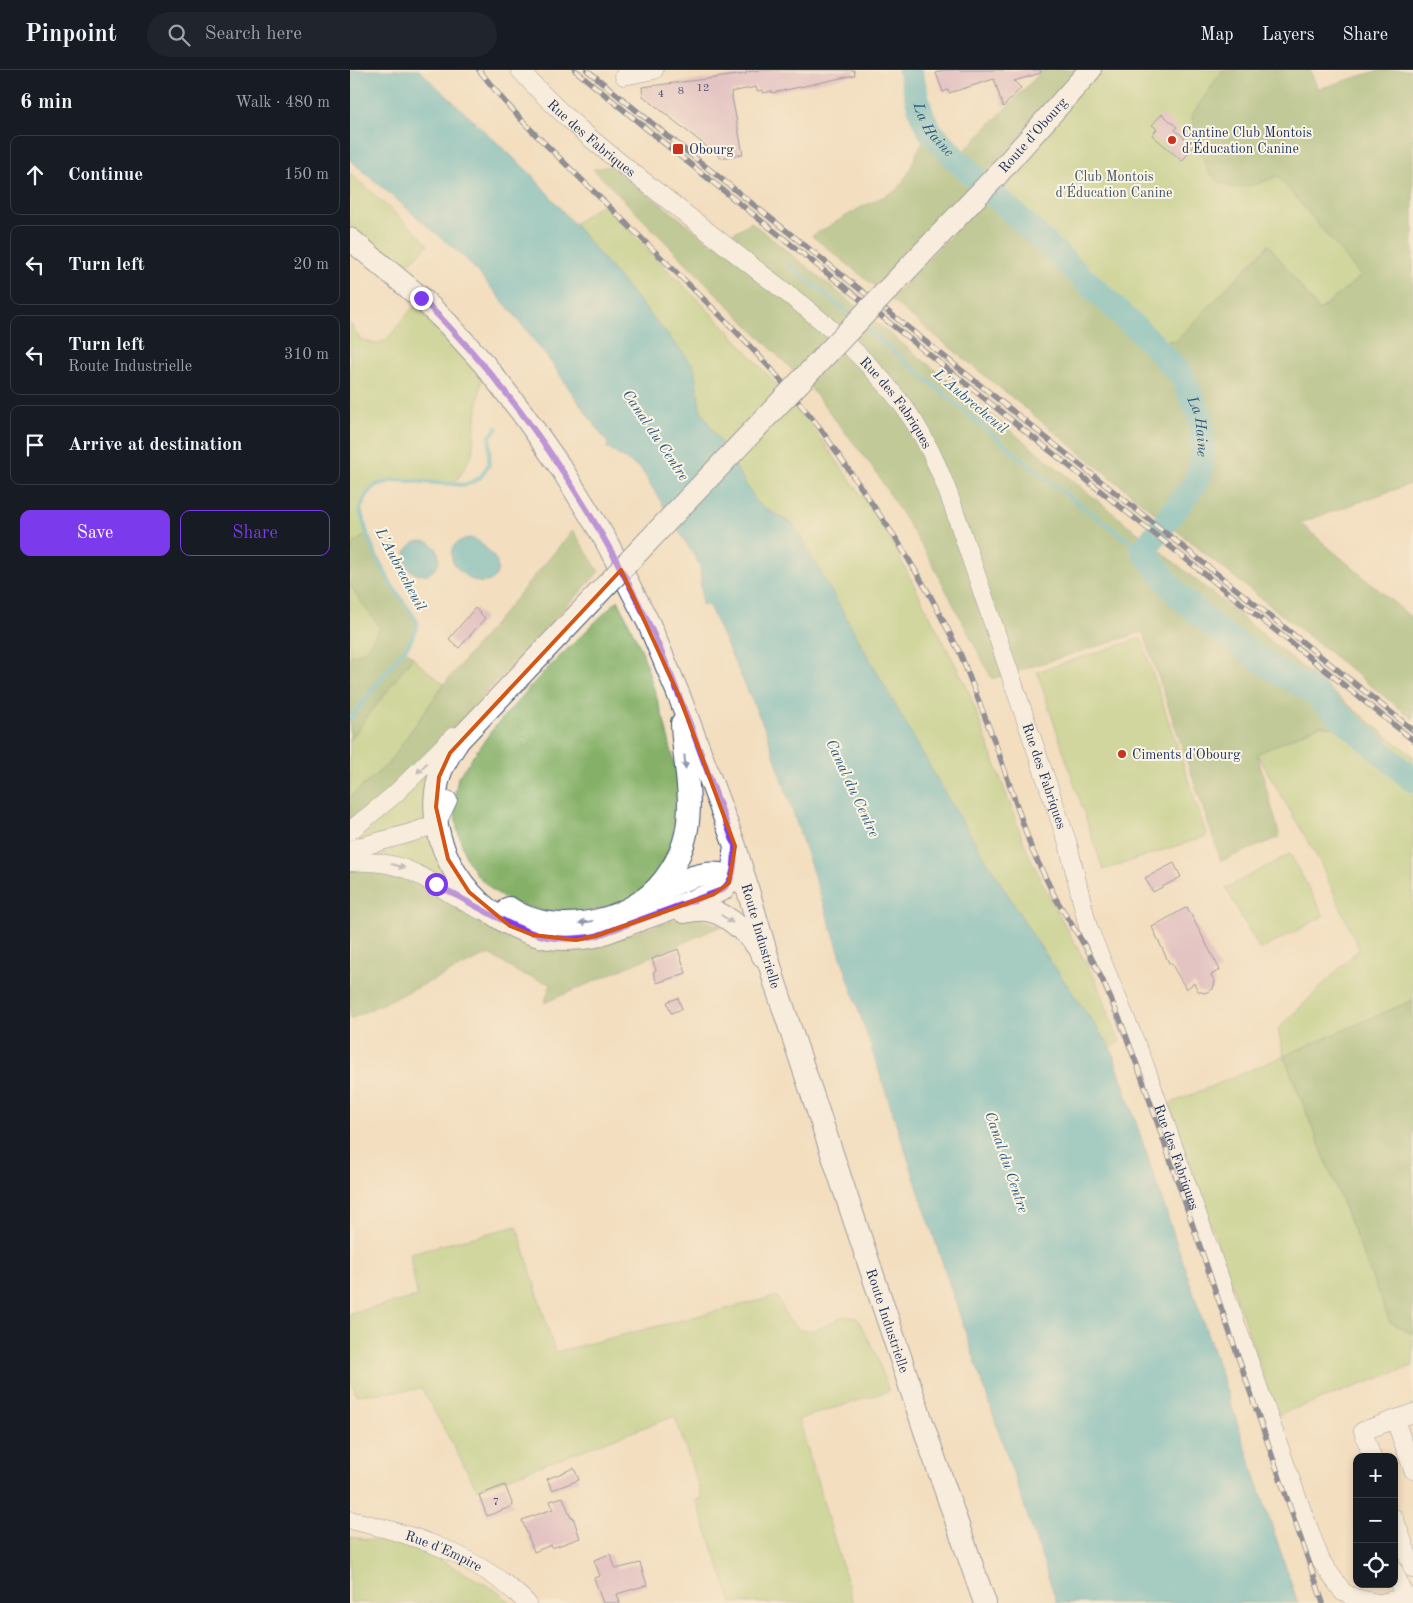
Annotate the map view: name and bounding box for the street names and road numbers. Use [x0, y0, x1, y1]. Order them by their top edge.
street label: Route d'Obourg [996, 95, 1070, 176]
street label: Rue des Fabriques [544, 97, 638, 180]
street label: Rue des Fabriques [857, 355, 934, 451]
street label: Rue des Fabriques [1019, 721, 1068, 831]
street label: Route Industrielle [738, 882, 782, 990]
street label: Rue des Fabriques [1151, 1103, 1201, 1212]
street label: Route Industrielle [863, 1267, 911, 1374]
street label: Rue d'Empire [403, 1529, 484, 1575]

